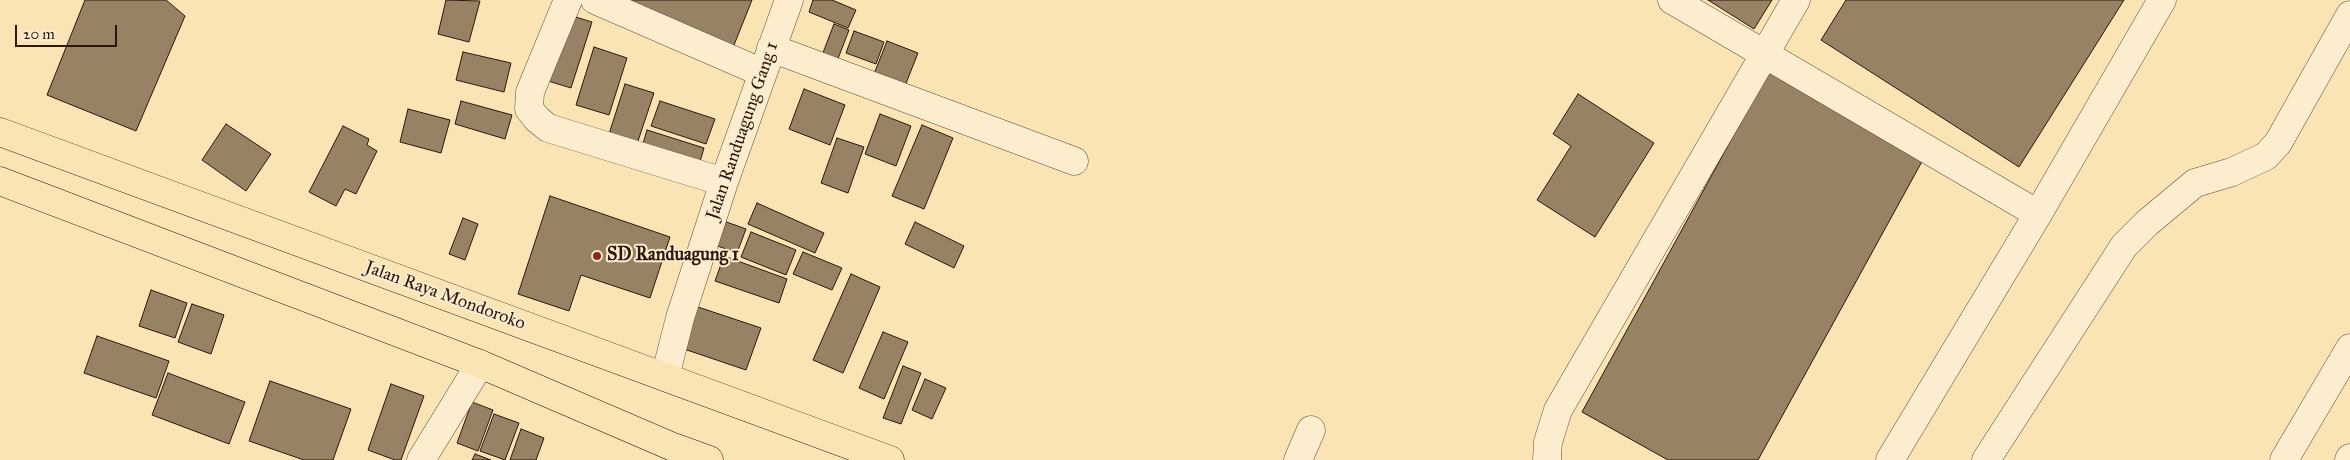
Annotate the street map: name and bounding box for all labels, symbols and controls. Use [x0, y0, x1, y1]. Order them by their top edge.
scale bar [18, 15, 120, 47]
text: 20 m [23, 25, 55, 43]
street label: Jalan Randuagung Gang 1 [702, 39, 784, 223]
place label: SD Randuagung 1 [607, 245, 739, 267]
marker: SD Randuagung 1 [591, 250, 603, 262]
street label: Jalan Raya Mondoroko [362, 257, 528, 335]

